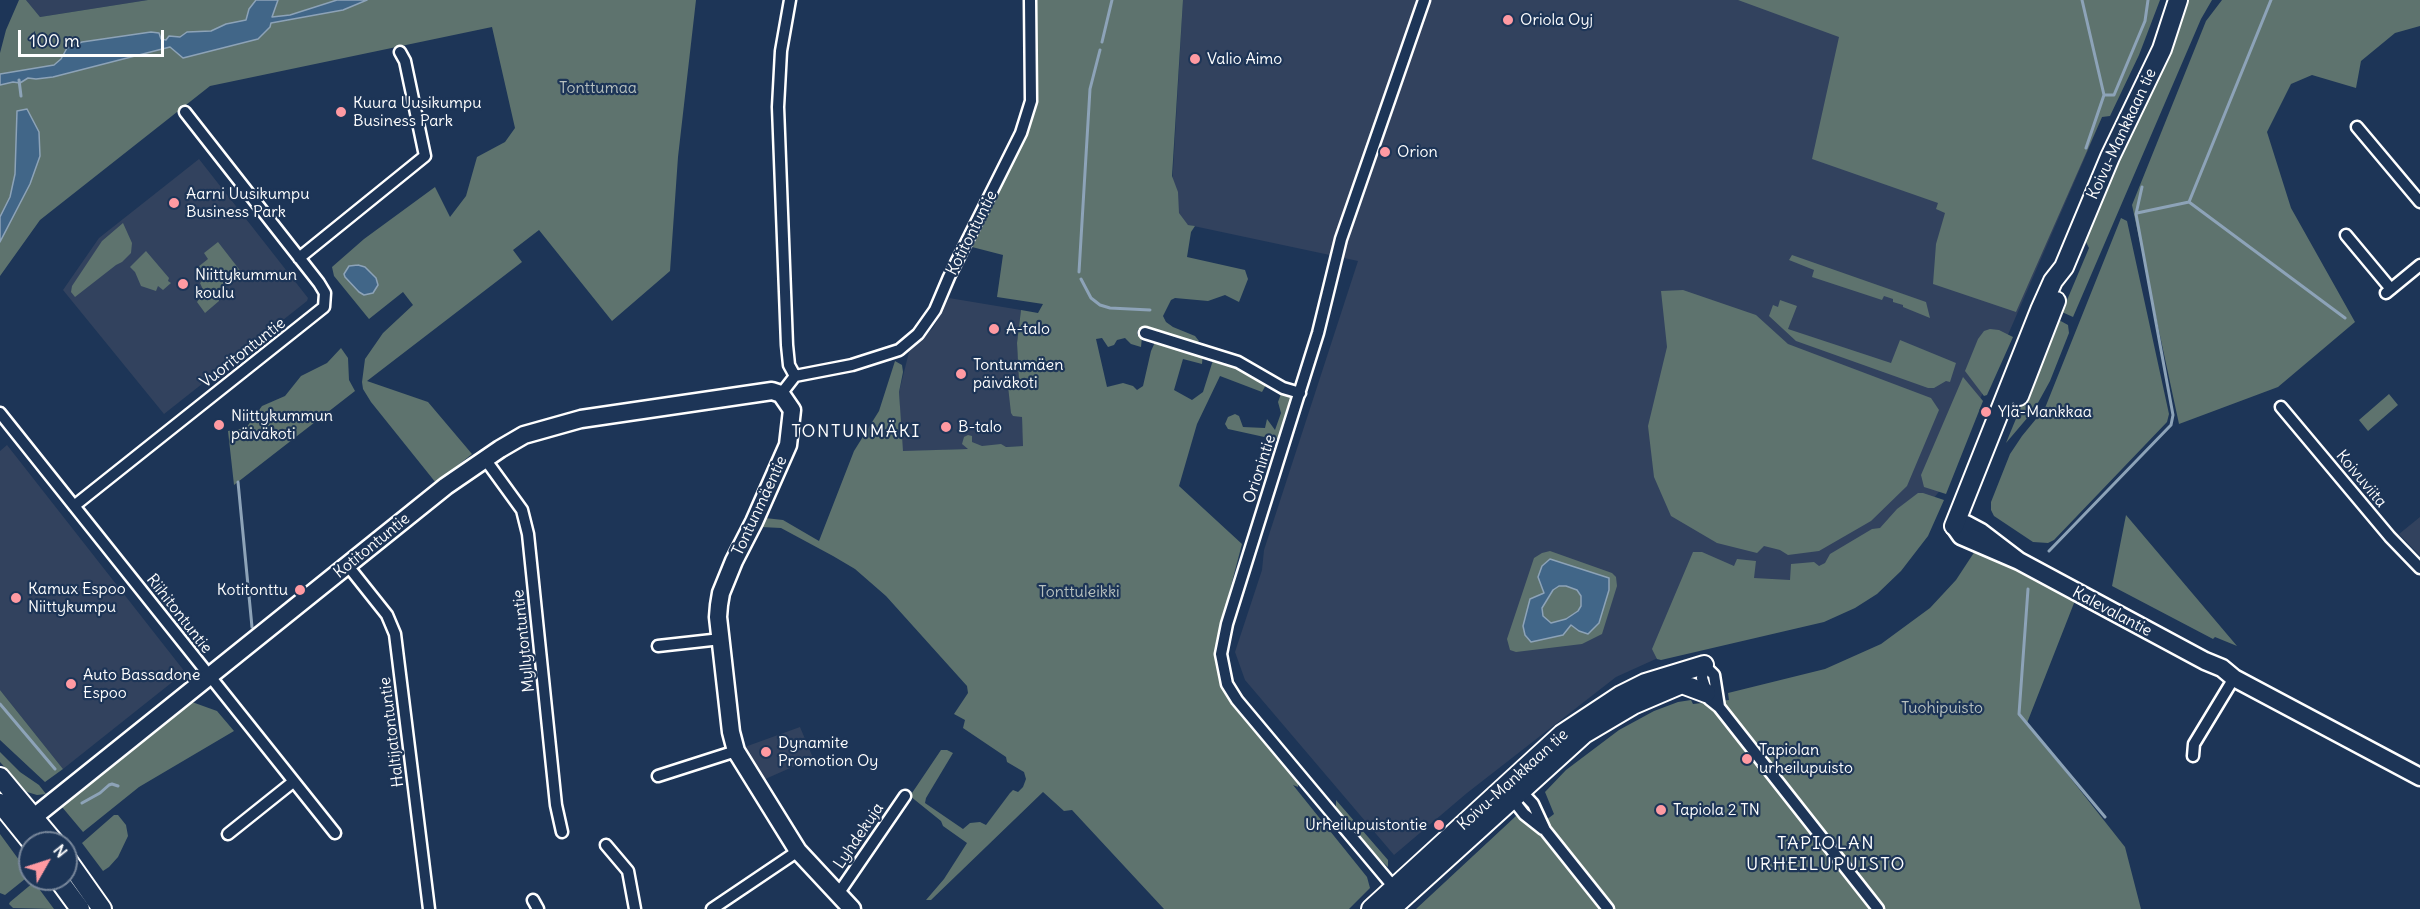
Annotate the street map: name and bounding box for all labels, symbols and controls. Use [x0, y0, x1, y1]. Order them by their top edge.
place label: Oriola Oyj [1520, 10, 1593, 30]
marker: Oriola Oyj [1501, 13, 1515, 27]
scale bar [21, 18, 166, 56]
text: 100 m [29, 29, 80, 52]
place label: Valio Aimo [1207, 49, 1282, 69]
marker: Valio Aimo [1188, 52, 1202, 66]
street label: Koivu-Mankkaan tie [2083, 65, 2161, 203]
park label: Tonttumaa [559, 78, 637, 98]
place label: Kuura Uusikumpu Business Park [353, 93, 482, 131]
marker: Kuura Uusikumpu Business Park [334, 105, 348, 119]
place label: Orion [1397, 142, 1438, 162]
marker: Orion [1378, 145, 1392, 159]
place label: Aarni Uusikumpu Business Park [186, 184, 310, 222]
street label: Kotitontuntie [942, 187, 1002, 279]
marker: Aarni Uusikumpu Business Park [167, 196, 181, 210]
place label: Niittykummun koulu [195, 265, 297, 303]
marker: Niittykummun koulu [176, 277, 190, 291]
street label: Vuoritontuntie [197, 314, 289, 392]
place label: A-talo [1006, 319, 1050, 339]
marker: A-talo [987, 322, 1001, 336]
place label: Tontunmäen päiväkoti [973, 355, 1063, 393]
marker: Tontunmäen päiväkoti [954, 367, 968, 381]
place label: Ylä-Mankkaa [1998, 402, 2092, 422]
marker: Ylä-Mankkaa [1979, 405, 1993, 419]
place label: Niittykummun päiväkoti [231, 406, 333, 444]
place label: B-talo [958, 417, 1002, 437]
marker: Niittykummun päiväkoti [212, 418, 226, 432]
marker: B-talo [939, 420, 953, 434]
district label: TONTUNMÄKI [791, 421, 921, 443]
street label: Orionintie [1240, 432, 1280, 506]
street label: Koivuviita [2332, 446, 2390, 512]
street label: Tontunmäentie [729, 453, 791, 559]
street label: Kotitontuntie [330, 509, 414, 583]
street label: Riihitontuntie [142, 571, 216, 657]
place label: Kamux Espoo Niittykumpu [28, 579, 126, 617]
place label: Kotitonttu [217, 580, 288, 600]
park label: Tonttuleikki [1038, 582, 1120, 602]
marker: Kotitonttu [293, 583, 307, 597]
street label: Kalevalantie [2069, 583, 2155, 641]
street label: Myllytontuntie [509, 589, 539, 693]
marker: Kamux Espoo Niittykumpu [9, 591, 23, 605]
place label: Auto Bassadone Espoo [83, 665, 200, 703]
street label: Haltijatontuntie [376, 676, 408, 788]
marker: Auto Bassadone Espoo [64, 677, 78, 691]
park label: Tuohipuisto [1901, 698, 1983, 718]
street label: Koivu-Mankkaan tie [1454, 725, 1572, 835]
place label: Dynamite Promotion Oy [778, 733, 878, 771]
place label: Tapiolan urheilupuisto [1759, 740, 1853, 778]
marker: Dynamite Promotion Oy [759, 745, 773, 759]
marker: Tapiolan urheilupuisto [1740, 752, 1754, 766]
street label: Lyhdekuja [830, 800, 888, 872]
place label: Tapiola 2 TN [1673, 800, 1760, 820]
marker: Tapiola 2 TN [1654, 803, 1668, 817]
place label: Urheilupuistontie [1305, 815, 1427, 835]
marker: Urheilupuistontie [1432, 818, 1446, 832]
north arrow [18, 831, 78, 891]
district label: TAPIOLAN URHEILUPUISTO [1746, 833, 1906, 876]
text: N [49, 840, 72, 862]

